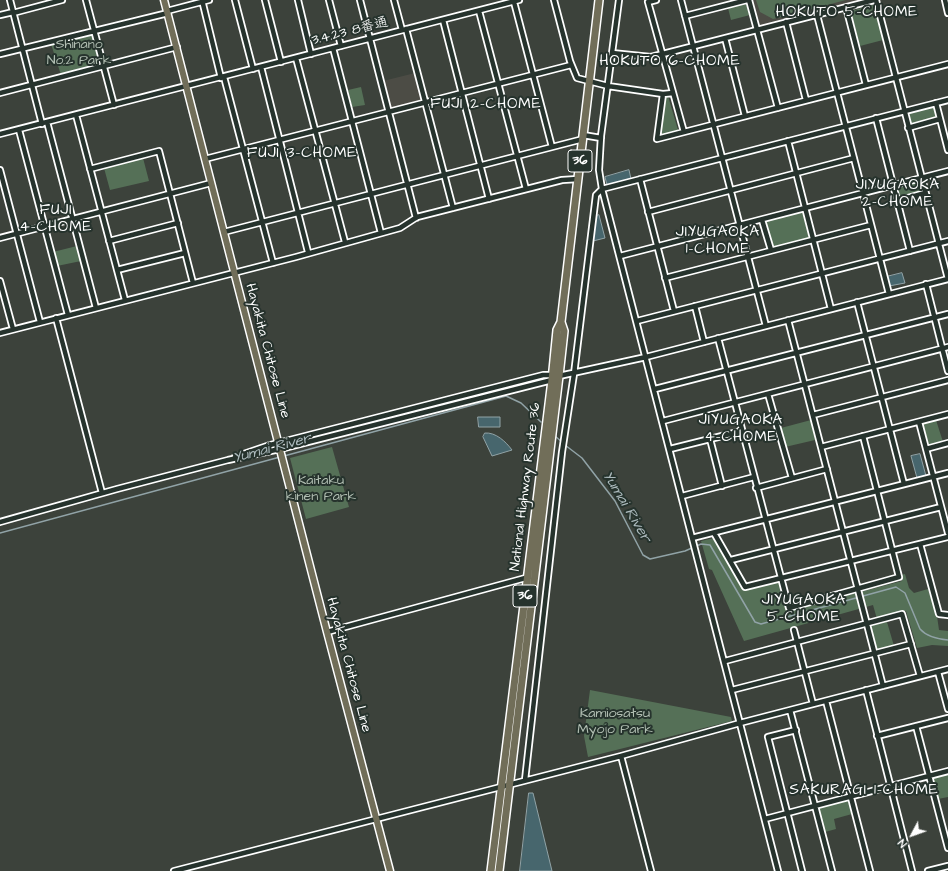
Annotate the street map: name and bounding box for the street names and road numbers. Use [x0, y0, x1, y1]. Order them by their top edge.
street label: 3.4.23 8番通 [310, 14, 390, 50]
road number: 36 [568, 150, 592, 172]
street label: Hayakita Chitose Line [241, 282, 293, 420]
street label: National Highway Route 36 [507, 402, 545, 572]
road number: 36 [513, 585, 537, 607]
street label: Hayakita Chitose Line [322, 596, 374, 734]

